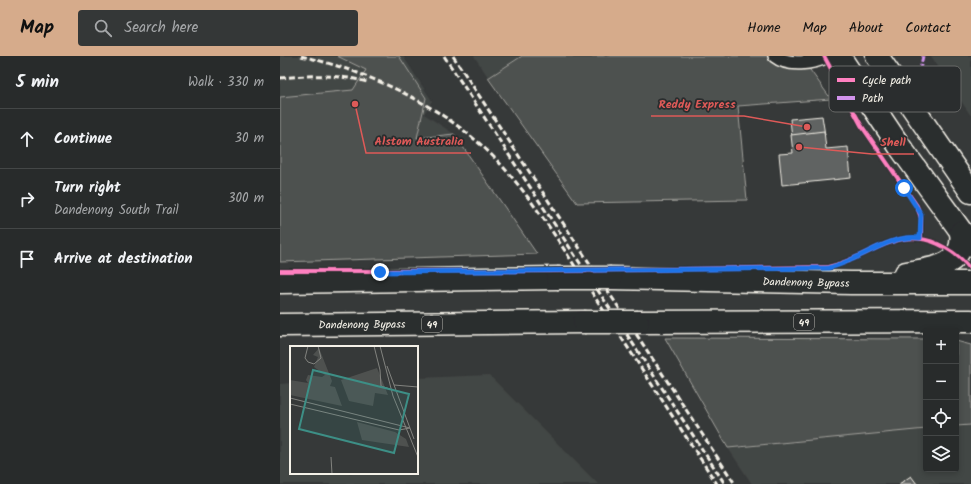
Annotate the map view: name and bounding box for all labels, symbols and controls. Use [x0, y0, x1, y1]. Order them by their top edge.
search box [78, 10, 358, 46]
text: Map [20, 13, 54, 43]
text: Search here [124, 16, 198, 40]
icon: search [92, 17, 114, 39]
text: Home [747, 17, 781, 39]
text: Map [803, 17, 827, 39]
text: About [849, 17, 883, 39]
text: Contact [905, 17, 951, 39]
legend [829, 66, 961, 112]
text: 5 min [16, 69, 59, 96]
text: Walk · 330 m [188, 72, 264, 93]
text: Cycle path [862, 72, 911, 90]
text: Path [862, 90, 883, 108]
callout: Reddy Express [651, 92, 744, 116]
text: Reddy Express [658, 95, 736, 114]
text: Continue [54, 127, 112, 151]
icon: ahead [16, 128, 38, 150]
text: 30 m [235, 128, 264, 149]
callout: Alstom Australia [366, 129, 471, 153]
callout: Shell [872, 130, 914, 154]
text: Alstom Australia [375, 132, 464, 151]
text: Shell [880, 133, 907, 152]
text: Turn right [54, 176, 121, 200]
route start [895, 179, 913, 197]
icon: right [16, 188, 38, 210]
text: 300 m [228, 188, 264, 209]
text: Dandenong South Trail [54, 200, 179, 221]
text: Arrive at destination [54, 247, 193, 271]
icon: arrive [16, 248, 38, 270]
route end [371, 263, 389, 281]
street label: Dandenong Bypass [762, 273, 850, 293]
road number: 49 [794, 314, 814, 330]
street label: Dandenong Bypass [318, 316, 406, 335]
road number: 49 [422, 316, 442, 332]
map controls [923, 328, 959, 472]
button: + [923, 328, 959, 364]
inset map [290, 346, 418, 474]
button: − [923, 364, 959, 400]
button: locate [923, 400, 959, 436]
button: layers [923, 436, 959, 472]

